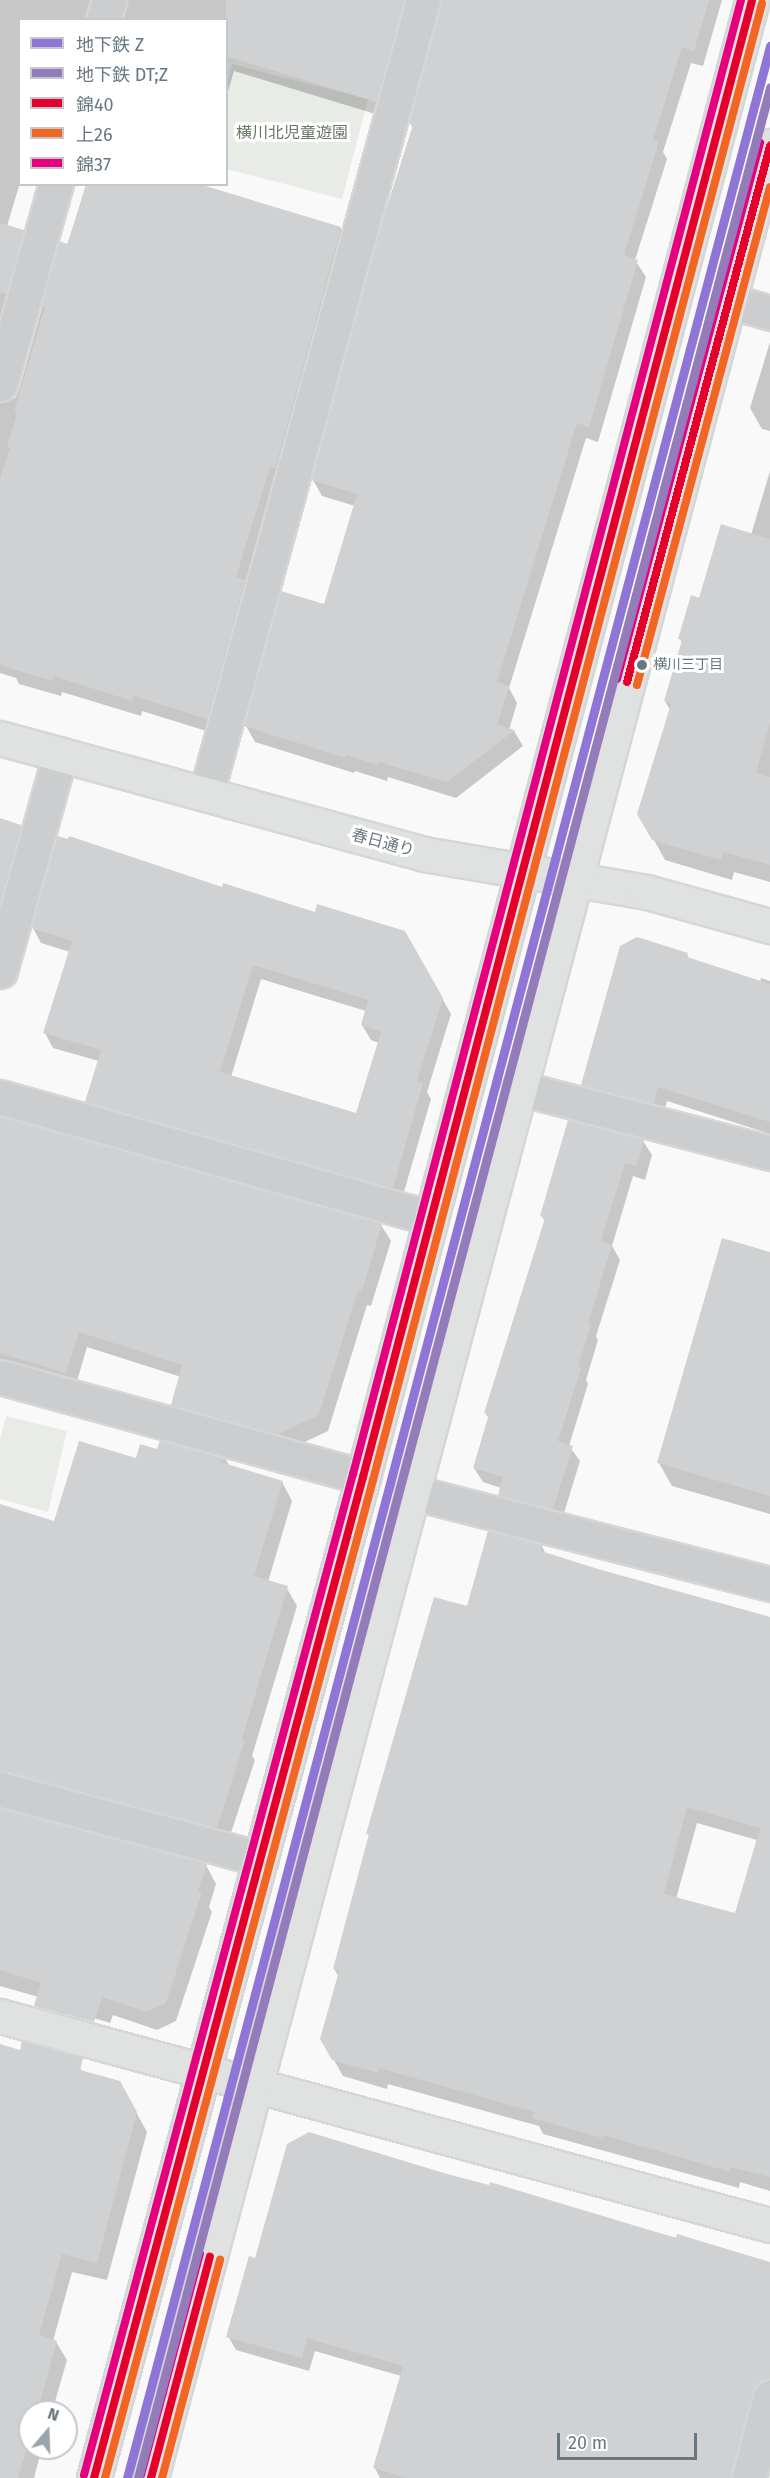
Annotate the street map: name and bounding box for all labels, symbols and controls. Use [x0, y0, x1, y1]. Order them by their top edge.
legend [18, 18, 228, 186]
text: 地下鉄 Z [76, 34, 144, 56]
text: 地下鉄 DT;Z [76, 64, 168, 86]
text: 錦40 [76, 94, 114, 116]
park label: 横川北児童遊園 [236, 123, 348, 143]
text: 上26 [76, 124, 113, 146]
text: 錦37 [76, 154, 111, 176]
place label: 横川三丁目 [653, 657, 723, 673]
marker: 横川三丁目 [636, 659, 648, 671]
street label: 春日通り [350, 825, 416, 861]
north arrow [18, 2400, 78, 2460]
text: N [45, 2404, 61, 2425]
scale bar [560, 2421, 700, 2459]
text: 20 m [568, 2432, 607, 2454]

